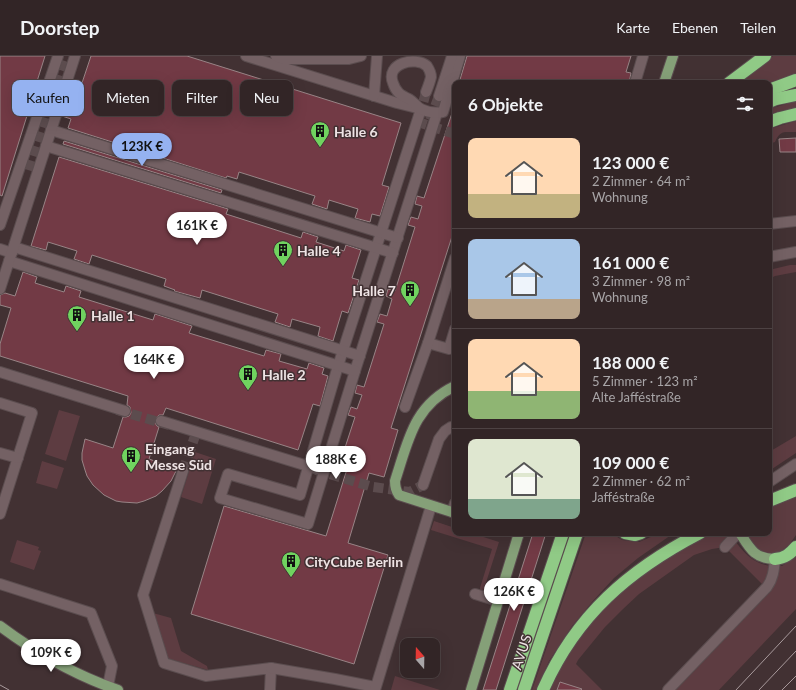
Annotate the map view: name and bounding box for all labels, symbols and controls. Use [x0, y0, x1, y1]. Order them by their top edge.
text: Doorstep [20, 16, 100, 39]
text: Karte [616, 19, 650, 36]
text: Ebenen [672, 19, 718, 36]
text: Teilen [740, 19, 776, 36]
chip: Kaufen [12, 80, 84, 116]
chip: Mieten [92, 80, 164, 116]
chip: Filter [172, 80, 232, 116]
chip: Neu [240, 80, 293, 116]
icon: filters [734, 93, 756, 115]
text: 6 Objekte [468, 94, 543, 115]
building icon: Halle 6 [309, 120, 331, 148]
place label: Halle 6 [334, 123, 378, 140]
pin: 123K € [109, 133, 175, 167]
text: 123K € [121, 138, 163, 154]
text: 123 000 € [592, 152, 669, 173]
icon: home [500, 154, 548, 202]
text: 2 Zimmer · 64 m² [592, 173, 690, 189]
text: Wohnung [592, 189, 648, 205]
pin: 161K € [164, 212, 230, 246]
text: 161K € [176, 217, 218, 233]
building icon: Halle 4 [272, 239, 294, 267]
place label: Halle 4 [297, 242, 341, 259]
text: 161 000 € [592, 252, 669, 273]
icon: home [500, 255, 548, 303]
text: 3 Zimmer · 98 m² [592, 273, 690, 289]
building icon: Halle 7 [399, 279, 421, 307]
place label: Halle 7 [352, 282, 396, 299]
text: Wohnung [592, 289, 648, 305]
building icon: Halle 1 [66, 304, 88, 332]
place label: Halle 1 [91, 307, 135, 324]
pin: 164K € [121, 346, 187, 380]
text: 164K € [133, 351, 175, 367]
text: 188 000 € [592, 352, 669, 373]
icon: home [500, 355, 548, 403]
building icon: Halle 2 [237, 363, 259, 391]
place label: Halle 2 [262, 366, 306, 383]
text: 5 Zimmer · 123 m² [592, 373, 698, 389]
text: Alte Jafféstraße [592, 389, 681, 405]
place label: Eingang Messe Süd [145, 440, 212, 473]
building icon: Eingang Messe Süd [120, 445, 142, 473]
pin: 188K € [303, 446, 369, 480]
text: 188K € [315, 451, 357, 467]
text: 109 000 € [592, 452, 669, 473]
icon: home [500, 455, 548, 503]
text: 2 Zimmer · 62 m² [592, 473, 690, 489]
text: Jafféstraße [592, 489, 655, 505]
building icon: CityCube Berlin [280, 550, 302, 578]
place label: CityCube Berlin [305, 553, 403, 570]
pin: 126K € [481, 578, 547, 612]
text: 126K € [493, 583, 535, 599]
street label: AVUS [507, 632, 535, 672]
north arrow [400, 638, 440, 678]
map controls [400, 638, 440, 678]
pin: 109K € [18, 639, 84, 673]
text: 109K € [30, 644, 72, 660]

